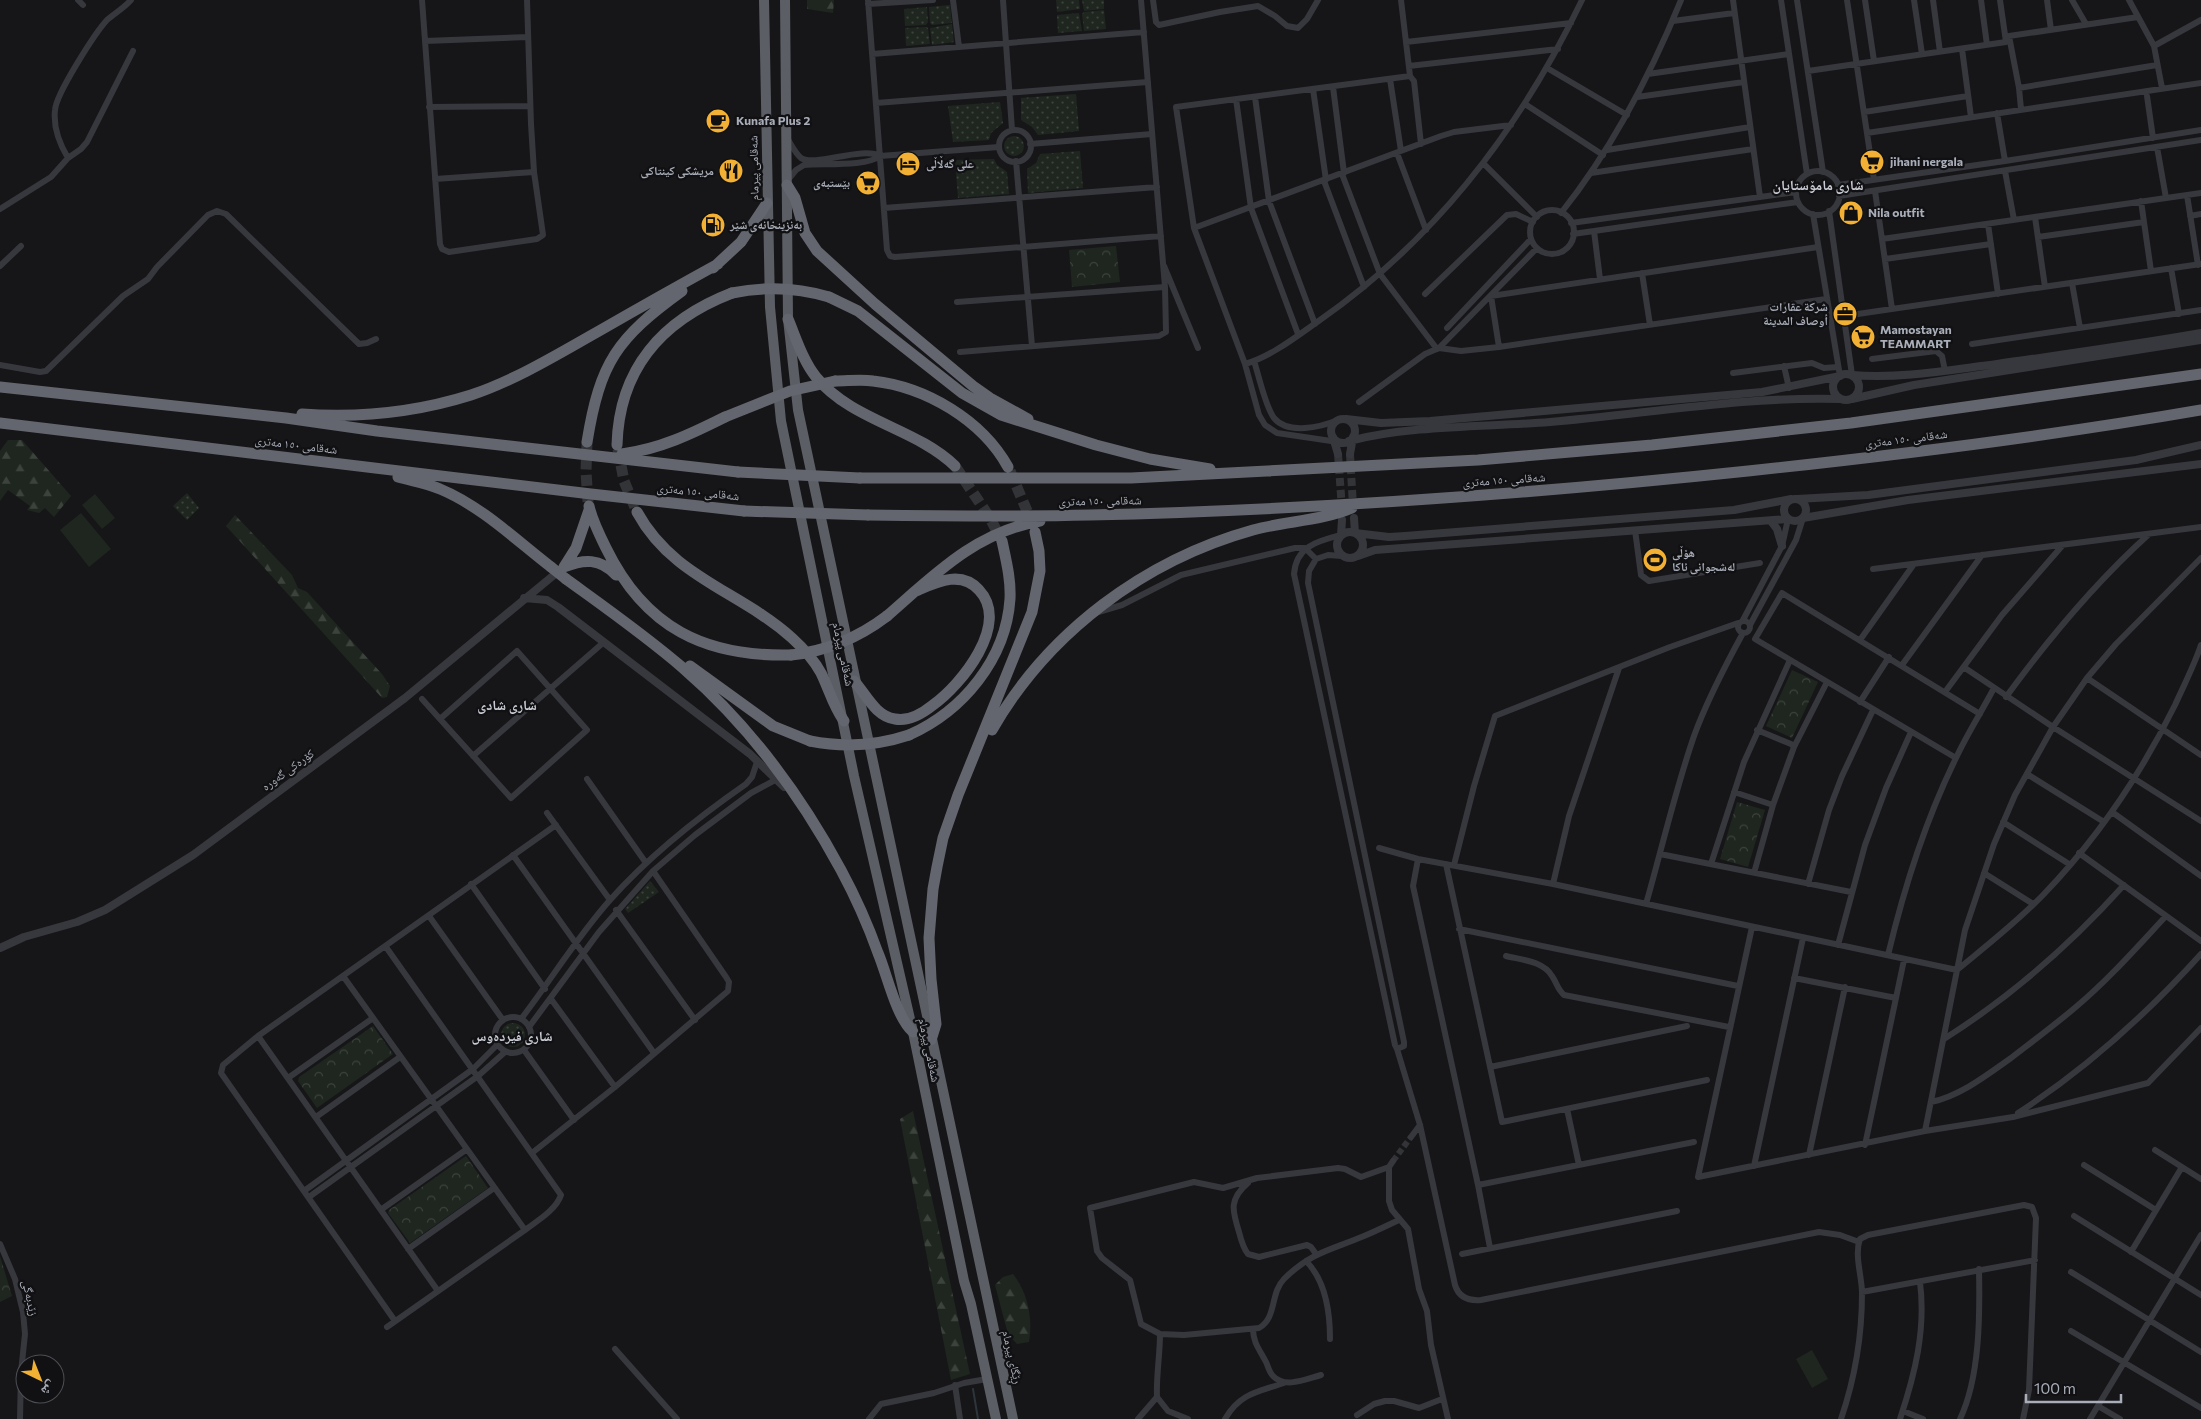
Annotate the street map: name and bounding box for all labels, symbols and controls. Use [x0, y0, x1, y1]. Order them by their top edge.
cafe icon: Kunafa Plus 2 [705, 108, 731, 134]
place label: Kunafa Plus 2 [736, 113, 810, 127]
street label: شەقامی پیرمام [745, 135, 763, 201]
supermarket icon: jihani nergala [1859, 149, 1885, 175]
hotel icon: علی گەڵاڵی [895, 151, 921, 177]
place label: jihani nergala [1889, 154, 1963, 168]
place label: علی گەڵاڵی [926, 155, 974, 172]
restaurant icon: مریشکی کینتاکی [718, 158, 744, 184]
place label: مریشکی کینتاکی [640, 163, 714, 179]
supermarket icon: بێستبەی [855, 170, 881, 196]
place label: بێستبەی [813, 175, 850, 191]
district label: شاری مامۆستایان [1773, 176, 1864, 194]
shop icon: Nila outfit [1838, 200, 1864, 226]
place label: Nila outfit [1868, 205, 1925, 219]
fuel station icon: بەنزینخانەی شێر [700, 212, 726, 238]
place label: بەنزینخانەی شێر [729, 217, 802, 233]
place label: شركة عقارات أوصاف المدينة [1763, 299, 1828, 328]
office icon: شركة عقارات أوصاف المدينة [1832, 301, 1858, 327]
place label: Mamostayan TEAMMART [1880, 322, 1952, 350]
supermarket icon: Mamostayan TEAMMART [1850, 324, 1876, 350]
street label: شەقامی ١٥٠ مەتری [1864, 426, 1948, 451]
street label: شەقامی ١٥٠ مەتری [254, 432, 338, 457]
street label: شەقامی ١٥٠ مەتری [1462, 469, 1546, 490]
street label: شەقامی ١٥٠ مەتری [656, 480, 740, 503]
street label: شەقامی ١٥٠ مەتری [1058, 492, 1142, 509]
place label: هۆڵی لەشجوانی ئاکا [1672, 545, 1735, 575]
sports icon: هۆڵی لەشجوانی ئاکا [1642, 547, 1668, 573]
street label: شەقامی پیرمام [828, 621, 858, 688]
district label: شاری شادی [477, 696, 537, 714]
street label: کۆرەکی گەورە [259, 746, 317, 794]
street label: شەقامی پیرمام [914, 1017, 944, 1084]
district label: شاری فیردەوس [471, 1027, 553, 1045]
street label: زێدبەگی [19, 1279, 42, 1318]
street label: ڕێگای پیرمام [997, 1329, 1026, 1386]
north arrow [15, 1354, 65, 1404]
scale bar [2026, 1372, 2121, 1404]
text: ش [37, 1377, 60, 1400]
text: 100 m [2034, 1379, 2076, 1397]

